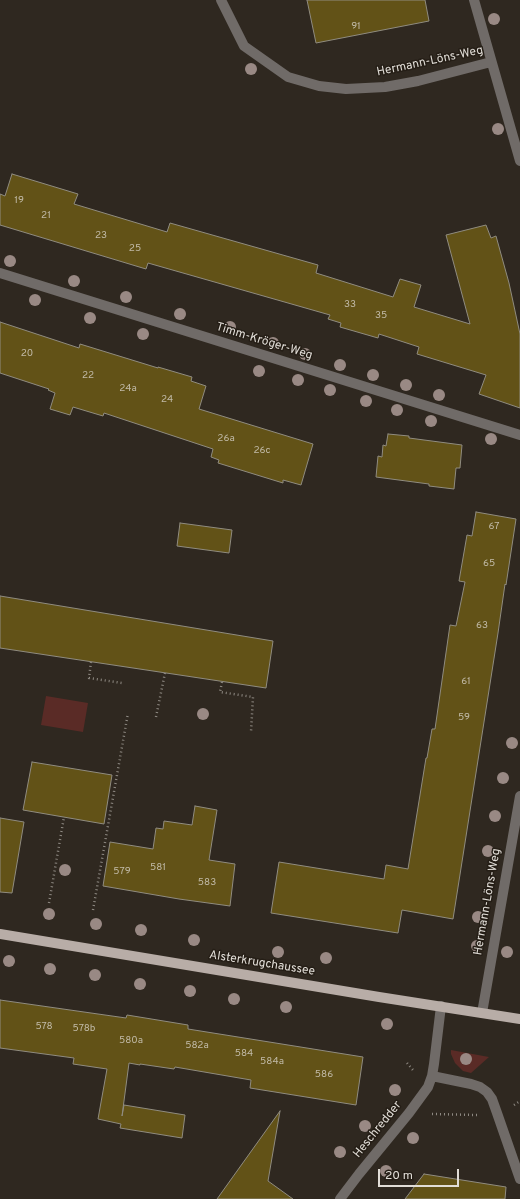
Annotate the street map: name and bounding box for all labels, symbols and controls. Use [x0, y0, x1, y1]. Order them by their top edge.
house number: 91 [351, 21, 361, 33]
street label: Hermann-Löns-Weg [375, 44, 485, 80]
house number: 19 [14, 195, 24, 207]
house number: 21 [41, 210, 51, 222]
house number: 23 [95, 230, 107, 242]
house number: 25 [129, 243, 141, 255]
house number: 33 [344, 299, 356, 311]
house number: 35 [375, 310, 387, 322]
street label: Timm-Kröger-Weg [214, 320, 314, 364]
house number: 20 [21, 348, 33, 360]
house number: 22 [82, 370, 94, 382]
house number: 24a [119, 383, 137, 395]
house number: 24 [161, 394, 173, 406]
house number: 26a [217, 433, 235, 445]
house number: 26c [253, 445, 271, 457]
house number: 67 [489, 521, 499, 533]
house number: 65 [483, 558, 495, 570]
house number: 63 [476, 620, 488, 632]
house number: 61 [461, 676, 471, 688]
house number: 59 [458, 712, 470, 724]
street label: Hermann-Löns-Weg [471, 847, 505, 957]
house number: 581 [150, 862, 166, 874]
house number: 579 [113, 866, 131, 878]
house number: 583 [198, 877, 216, 889]
street label: Alsterkrugchaussee [208, 949, 316, 979]
house number: 578 [35, 1021, 53, 1033]
house number: 578b [73, 1023, 95, 1035]
house number: 580a [119, 1035, 143, 1047]
house number: 582a [185, 1040, 209, 1052]
house number: 584 [235, 1048, 253, 1060]
house number: 584a [260, 1056, 284, 1068]
house number: 586 [315, 1069, 333, 1081]
street label: Heschredder [351, 1099, 405, 1161]
scale bar [380, 1161, 461, 1187]
text: 20 m [385, 1168, 413, 1184]

